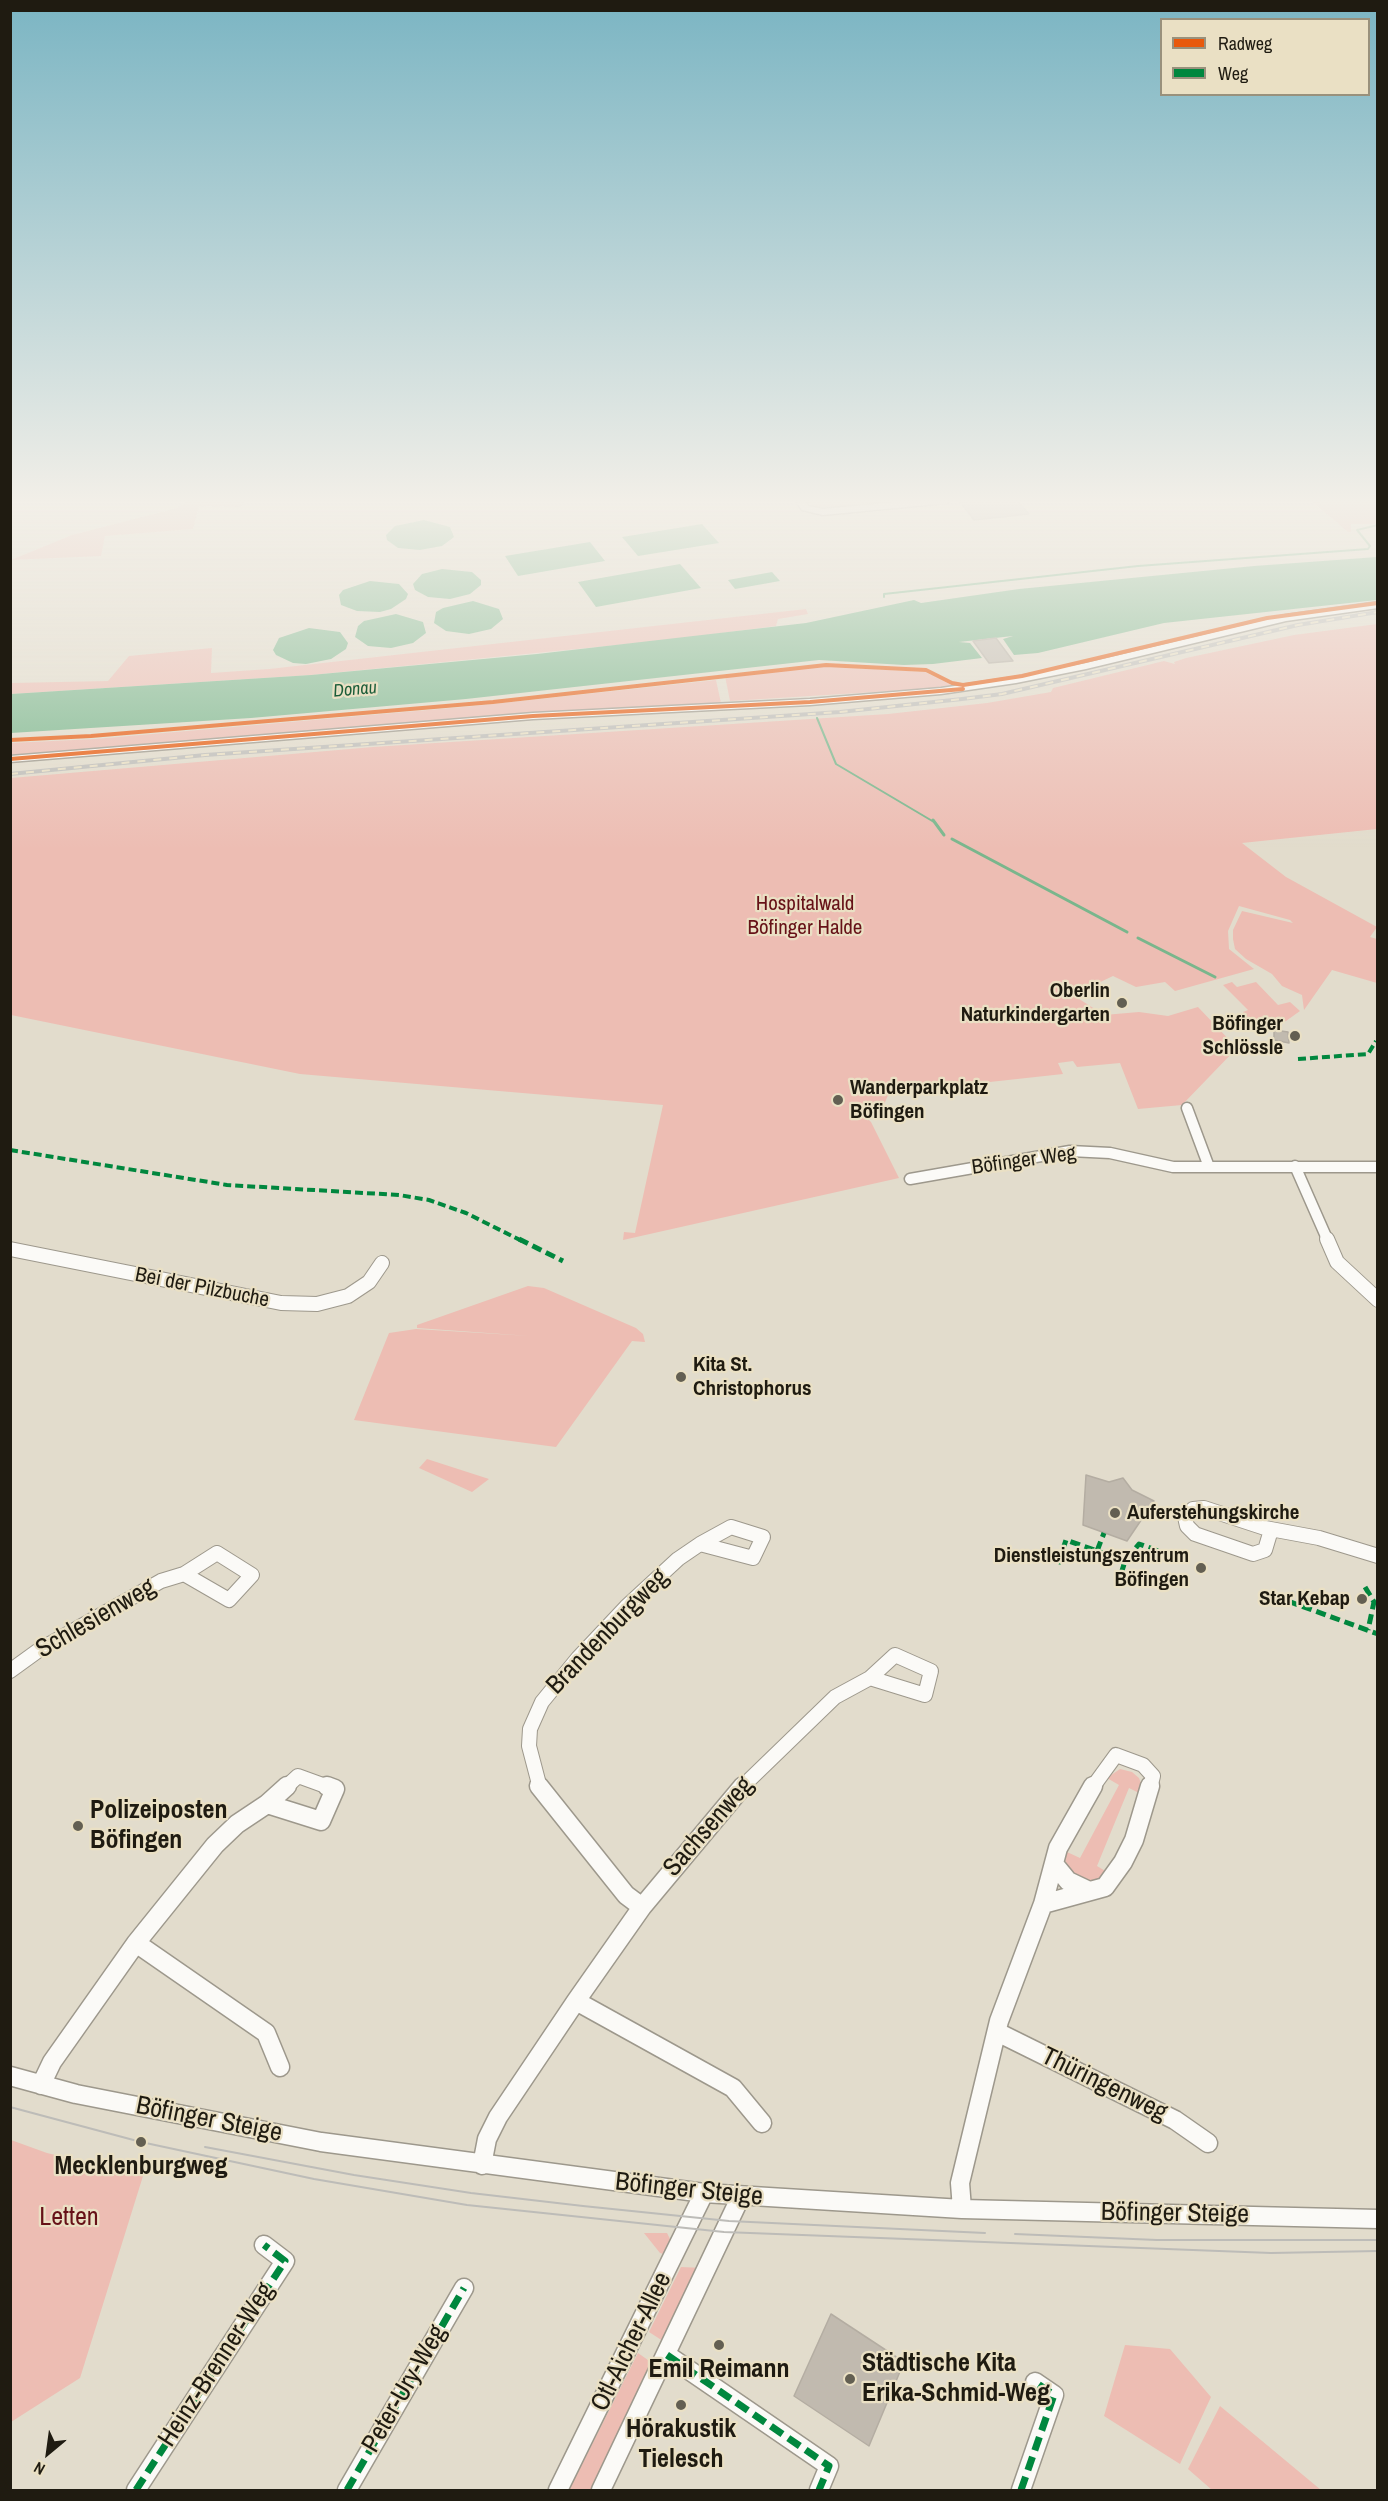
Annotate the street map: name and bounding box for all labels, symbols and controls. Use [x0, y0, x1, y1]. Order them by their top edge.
legend [1160, 18, 1370, 96]
text: Radweg [1218, 31, 1272, 56]
text: Weg [1218, 61, 1248, 86]
water label: Donau [332, 677, 378, 703]
park label: Hospitalwald Böfinger Halde [748, 891, 862, 941]
place label: Oberlin Naturkindergarten [961, 978, 1110, 1028]
marker: Oberlin Naturkindergarten [1115, 996, 1129, 1010]
place label: Böfinger Schlössle [1203, 1011, 1283, 1061]
marker: Böfinger Schlössle [1288, 1029, 1302, 1043]
place label: Wanderparkplatz Böfingen [850, 1075, 988, 1125]
marker: Wanderparkplatz Böfingen [831, 1093, 845, 1107]
street label: Böfinger Weg [970, 1141, 1078, 1181]
street label: Bei der Pilzbuche [133, 1263, 271, 1313]
place label: Kita St. Christophorus [693, 1352, 812, 1402]
marker: Kita St. Christophorus [674, 1370, 688, 1384]
place label: Auferstehungskirche [1127, 1500, 1299, 1526]
marker: Auferstehungskirche [1108, 1506, 1122, 1520]
place label: Dienstleistungszentrum Böfingen [994, 1543, 1189, 1593]
marker: Dienstleistungszentrum Böfingen [1194, 1561, 1208, 1575]
street label: Brandenburgweg [540, 1563, 676, 1701]
street label: Schlesienweg [31, 1572, 161, 1666]
place label: Star Kebap [1259, 1586, 1350, 1612]
marker: Star Kebap [1355, 1592, 1369, 1606]
street label: Sachsenweg [657, 1771, 761, 1883]
place label: Polizeiposten Böfingen [90, 1795, 227, 1856]
marker: Polizeiposten Böfingen [71, 1819, 85, 1833]
street label: Thüringenweg [1036, 2041, 1172, 2129]
street label: Böfinger Steige [133, 2091, 285, 2149]
marker: Mecklenburgweg [134, 2135, 148, 2149]
place label: Mecklenburgweg [55, 2151, 227, 2183]
street label: Böfinger Steige [614, 2167, 764, 2213]
street label: Böfinger Steige [1101, 2197, 1249, 2231]
park label: Letten [39, 2202, 99, 2234]
street label: Otl-Aicher-Allee [585, 2268, 679, 2416]
street label: Heinz-Brenner-Weg [152, 2277, 282, 2453]
street label: Peter-Ury-Weg [356, 2320, 454, 2458]
marker: Emil Reimann [712, 2338, 726, 2352]
place label: Städtische Kita Erika-Schmid-Weg [862, 2348, 1050, 2410]
place label: Emil Reimann [649, 2354, 789, 2386]
marker: Städtische Kita Erika-Schmid-Weg [843, 2372, 857, 2386]
marker: Hörakustik Tielesch [674, 2398, 688, 2412]
place label: Hörakustik Tielesch [626, 2414, 736, 2476]
north arrow [18, 2423, 78, 2483]
text: N [30, 2457, 49, 2481]

